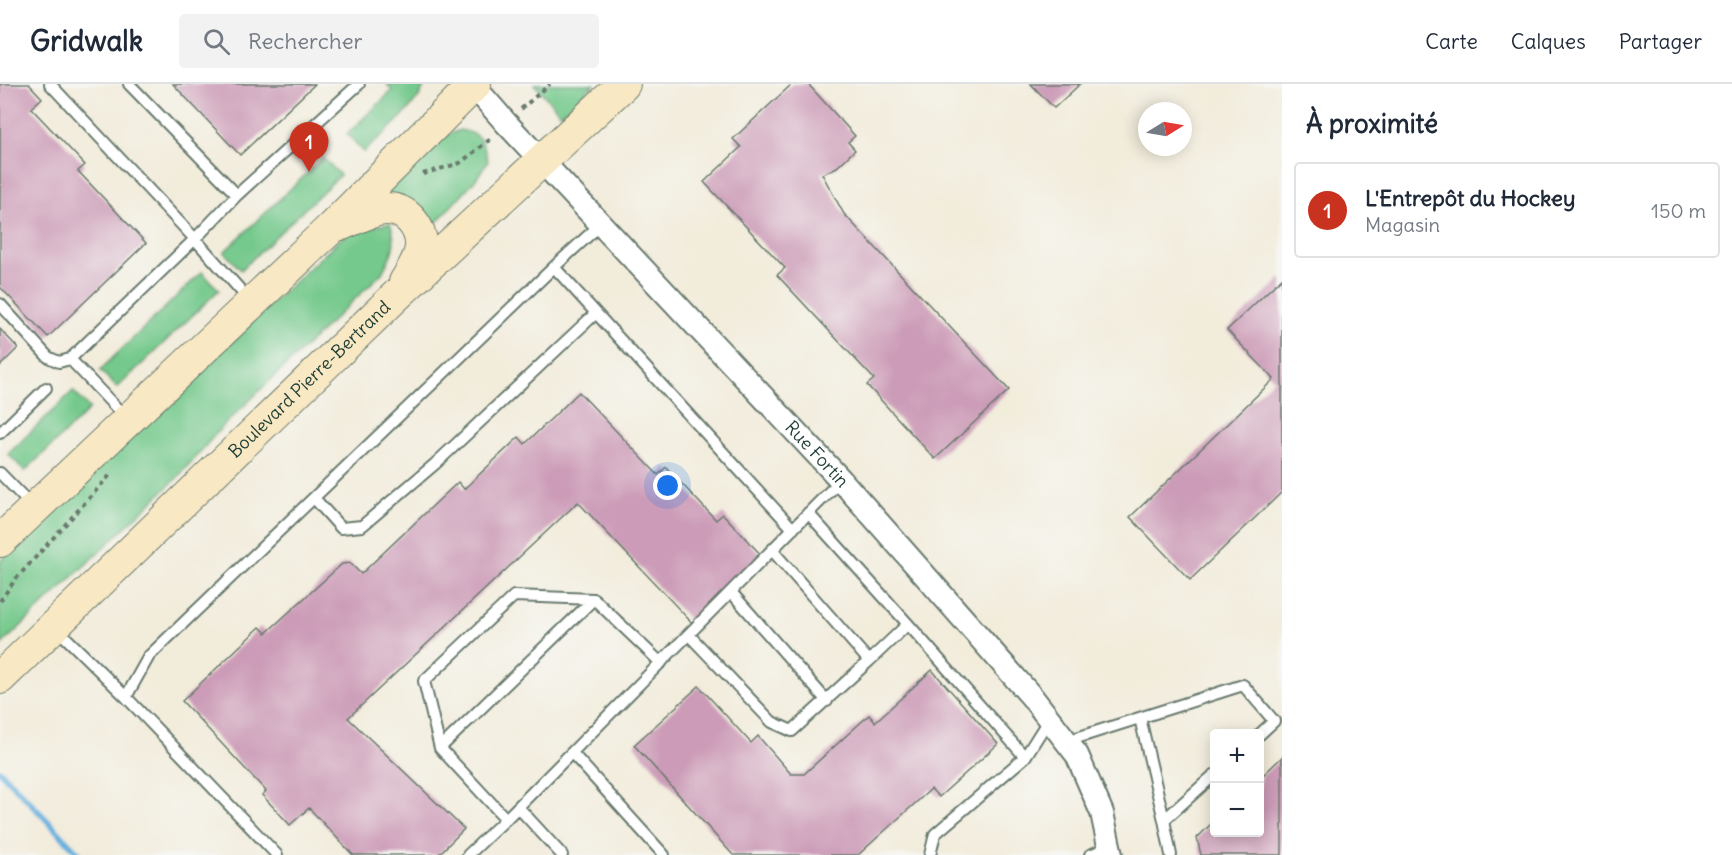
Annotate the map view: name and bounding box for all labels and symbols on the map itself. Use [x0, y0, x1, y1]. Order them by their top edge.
north arrow [1138, 102, 1192, 156]
pin: 1 [290, 122, 328, 172]
street label: Boulevard Pierre-Bertrand [223, 295, 395, 463]
street label: Rue Fortin [780, 416, 854, 492]
your location [653, 471, 682, 500]

